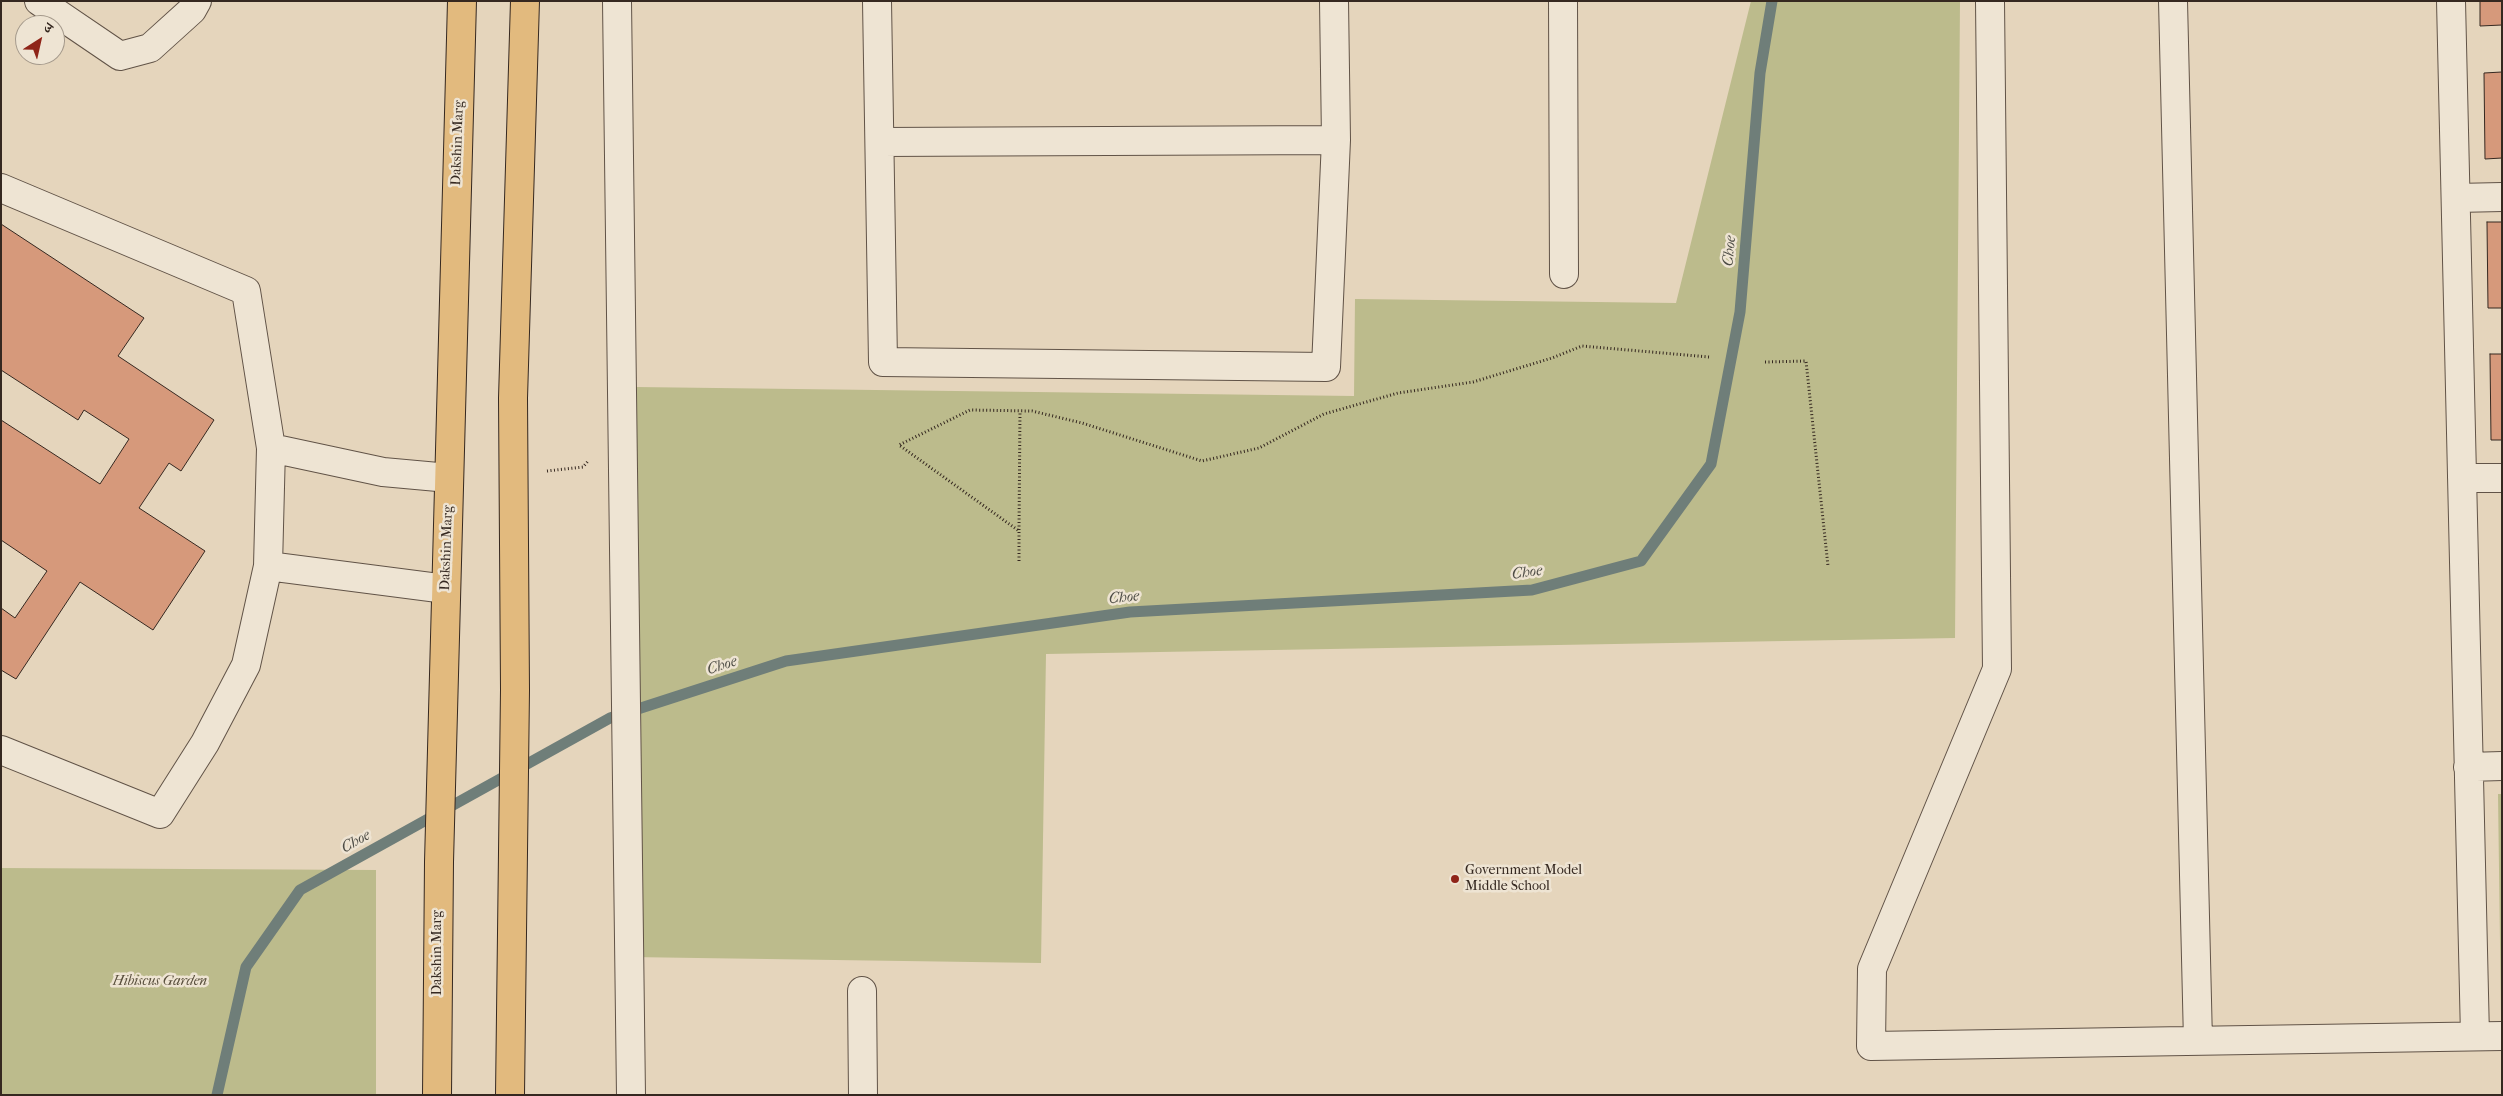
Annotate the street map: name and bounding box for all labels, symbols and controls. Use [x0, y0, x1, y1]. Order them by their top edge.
north arrow [15, 15, 65, 65]
text: उ [41, 19, 56, 37]
street label: Dakshin Marg [448, 100, 468, 186]
water label: Choe [1720, 235, 1740, 267]
street label: Dakshin Marg [437, 505, 457, 591]
water label: Choe [1511, 562, 1543, 584]
water label: Choe [1108, 587, 1140, 609]
water label: Choe [705, 653, 739, 679]
water label: Choe [338, 827, 374, 857]
place label: Government Model Middle School [1465, 863, 1582, 896]
marker: Government Model Middle School [1449, 873, 1461, 885]
street label: Dakshin Marg [430, 910, 446, 996]
park label: Hibiscus Garden [113, 974, 207, 990]

